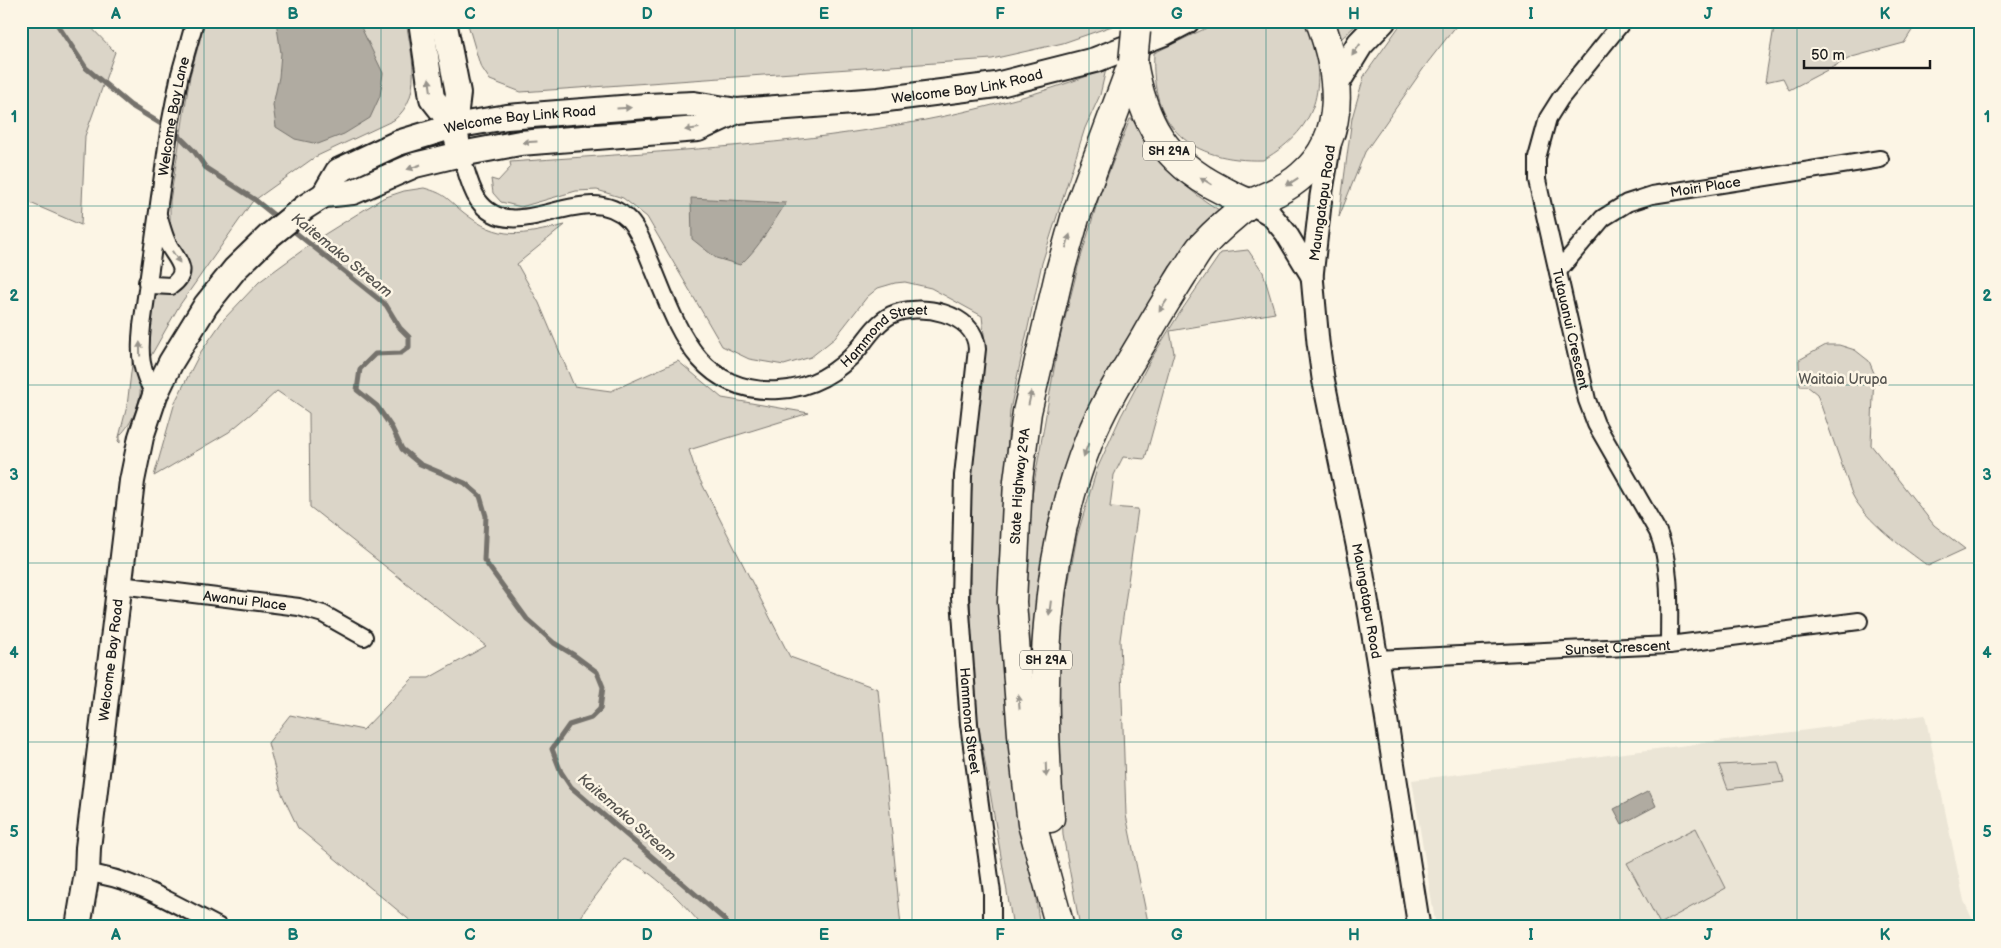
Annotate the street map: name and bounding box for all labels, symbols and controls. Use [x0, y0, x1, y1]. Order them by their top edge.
text: A [110, 5, 121, 24]
text: B [287, 5, 299, 24]
text: C [464, 5, 476, 24]
text: D [641, 5, 653, 24]
text: E [819, 5, 829, 24]
text: F [995, 5, 1005, 24]
text: G [1171, 5, 1183, 24]
text: H [1348, 5, 1360, 24]
text: I [1528, 5, 1534, 24]
text: J [1704, 5, 1713, 24]
text: K [1880, 5, 1891, 24]
scale bar [1804, 38, 1930, 70]
one-way arrow [1351, 43, 1361, 57]
text: 50 m [1811, 46, 1845, 65]
street label: Welcome Bay Lane [155, 55, 193, 177]
street label: Welcome Bay Link Road [891, 66, 1045, 107]
one-way arrow [426, 76, 434, 92]
street label: Welcome Bay Link Road [442, 102, 597, 138]
one-way arrow [616, 103, 632, 111]
text: 1 [11, 108, 17, 127]
text: 1 [1984, 108, 1990, 127]
one-way arrow [684, 125, 700, 133]
one-way arrow [522, 139, 538, 147]
road number: SH 29A [1143, 142, 1195, 160]
street label: Maungatapu Road [1306, 144, 1339, 262]
one-way arrow [406, 163, 421, 171]
street label: Moiri Place [1669, 173, 1742, 201]
one-way arrow [1200, 177, 1213, 186]
one-way arrow [1286, 177, 1299, 187]
water label: Kaitemako Stream [287, 209, 396, 302]
one-way arrow [1065, 233, 1073, 248]
one-way arrow [171, 251, 181, 264]
street label: Tutauanui Crescent [1548, 267, 1592, 392]
text: 2 [9, 287, 19, 306]
text: 2 [1982, 287, 1992, 306]
one-way arrow [1158, 299, 1168, 312]
street label: Hammond Street [837, 302, 929, 371]
one-way arrow [136, 341, 144, 357]
park label: Waitaia Urupa [1798, 371, 1888, 388]
one-way arrow [1026, 391, 1034, 406]
street label: State Highway 29A [1007, 426, 1034, 545]
one-way arrow [1082, 443, 1090, 458]
text: 3 [9, 466, 19, 485]
text: 3 [1982, 466, 1992, 485]
street label: Maungatapu Road [1348, 542, 1385, 660]
street label: Awanui Place [202, 587, 288, 614]
street label: Welcome Bay Road [95, 598, 127, 722]
one-way arrow [1046, 600, 1054, 616]
street label: Sunset Crescent [1565, 637, 1672, 659]
text: 4 [9, 644, 19, 663]
text: 4 [1982, 644, 1992, 663]
road number: SH 29A [1020, 650, 1072, 670]
street label: Hammond Street [956, 667, 984, 776]
one-way arrow [1015, 694, 1023, 710]
one-way arrow [1043, 763, 1051, 779]
water label: Kaitemako Stream [574, 769, 680, 865]
text: 5 [9, 823, 19, 842]
text: 5 [1982, 823, 1992, 842]
text: A [110, 926, 121, 945]
text: B [287, 926, 299, 945]
text: C [464, 926, 476, 945]
text: D [641, 926, 653, 945]
text: E [819, 926, 829, 945]
text: F [995, 926, 1005, 945]
text: G [1171, 926, 1183, 945]
text: H [1348, 926, 1360, 945]
text: I [1528, 926, 1534, 945]
text: J [1704, 926, 1713, 945]
text: K [1880, 926, 1891, 945]

